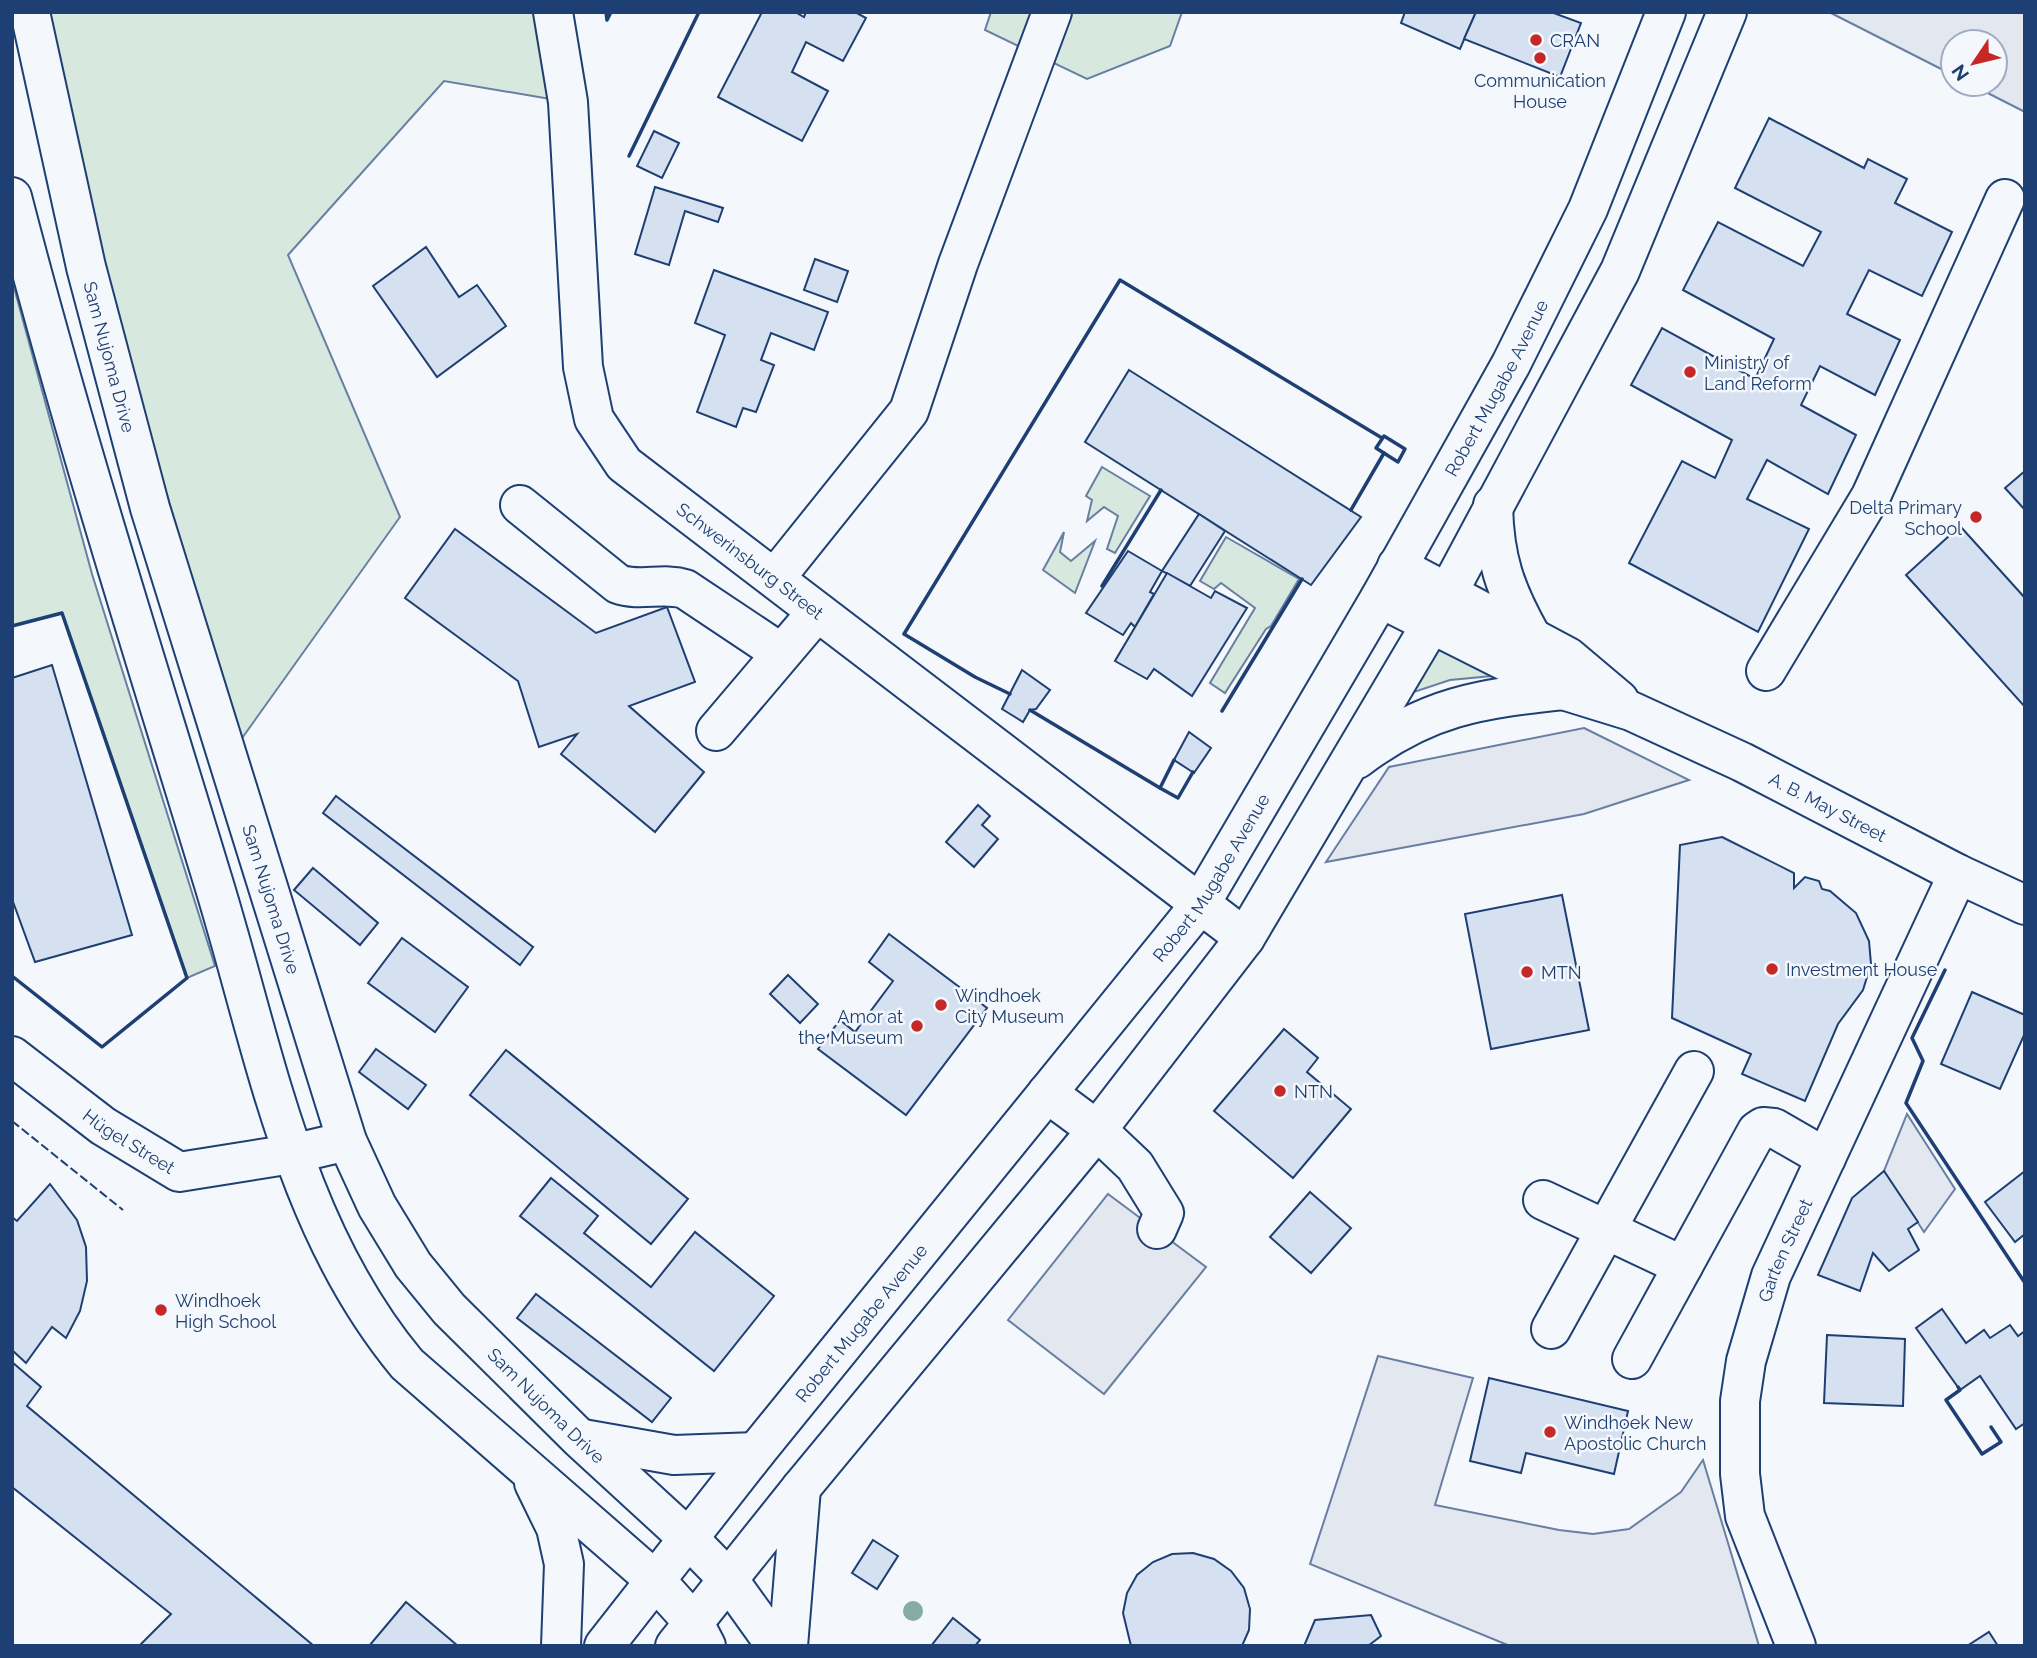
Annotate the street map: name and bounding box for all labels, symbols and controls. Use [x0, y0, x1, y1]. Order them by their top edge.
north arrow [1939, 28, 2009, 98]
place label: CRAN [1550, 30, 1600, 51]
marker: CRAN [1528, 32, 1544, 48]
marker: Communication House [1532, 50, 1548, 66]
text: N [1947, 61, 1973, 85]
place label: Communication House [1474, 70, 1606, 112]
street label: Sam Nujoma Drive [80, 279, 140, 435]
street label: Robert Mugabe Avenue [1440, 296, 1552, 480]
place label: Ministry of Land Reform [1704, 352, 1812, 394]
marker: Ministry of Land Reform [1682, 364, 1698, 380]
place label: Delta Primary School [1849, 497, 1962, 539]
street label: Schwerinsburg Street [673, 498, 828, 623]
marker: Delta Primary School [1968, 509, 1984, 525]
street label: A. B. May Street [1766, 768, 1890, 846]
street label: Robert Mugabe Avenue [1148, 789, 1274, 966]
street label: Sam Nujoma Drive [239, 822, 305, 977]
place label: Investment House [1786, 959, 1938, 980]
marker: Investment House [1764, 961, 1780, 977]
place label: MTN [1541, 962, 1582, 983]
marker: MTN [1519, 964, 1535, 980]
place label: Windhoek City Museum [955, 985, 1064, 1027]
marker: Windhoek City Museum [933, 997, 949, 1013]
place label: Amor at the Museum [798, 1006, 903, 1048]
marker: Amor at the Museum [909, 1018, 925, 1034]
place label: NTN [1294, 1081, 1333, 1102]
marker: NTN [1272, 1083, 1288, 1099]
street label: Hügel Street [79, 1104, 179, 1178]
street label: Garten Street [1754, 1195, 1816, 1304]
street label: Robert Mugabe Avenue [791, 1239, 931, 1406]
place label: Windhoek High School [175, 1290, 276, 1332]
marker: Windhoek High School [153, 1302, 169, 1318]
street label: Sam Nujoma Drive [484, 1343, 610, 1467]
place label: Windhoek New Apostolic Church [1564, 1412, 1707, 1454]
marker: Windhoek New Apostolic Church [1542, 1424, 1558, 1440]

